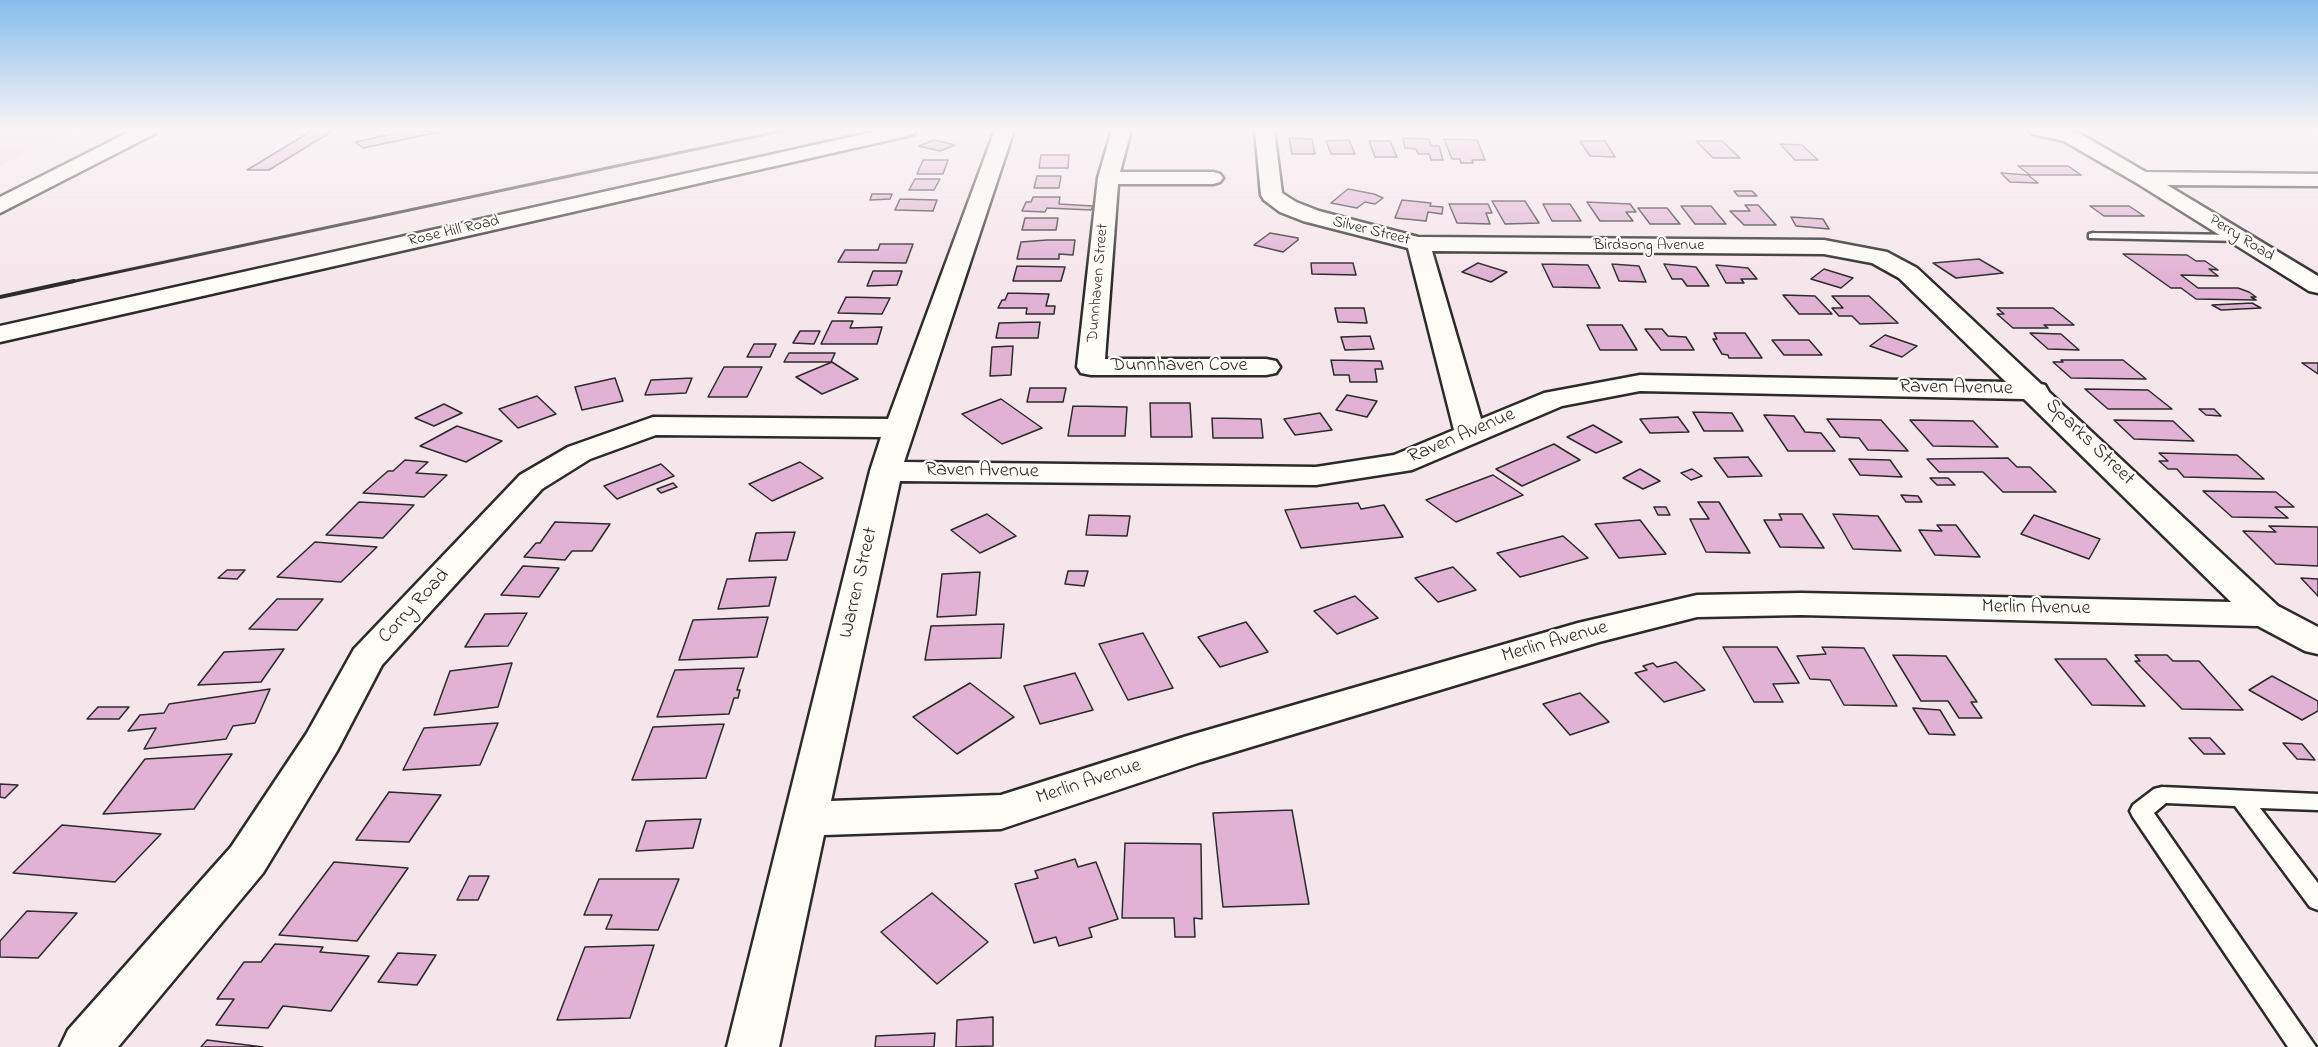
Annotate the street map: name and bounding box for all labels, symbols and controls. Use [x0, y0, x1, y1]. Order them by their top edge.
street label: Perry Road [2205, 211, 2277, 267]
street label: Rose Hill Road [407, 212, 501, 252]
street label: Silver Street [1330, 213, 1412, 251]
street label: Dunnhaven Street [1084, 223, 1114, 343]
street label: Birdsong Avenue [1594, 236, 1704, 256]
street label: Dunnhaven Cove [1111, 355, 1247, 379]
street label: Raven Avenue [1899, 376, 2013, 402]
street label: Sparks Street [2039, 394, 2139, 492]
street label: Raven Avenue [1405, 404, 1519, 470]
street label: Raven Avenue [925, 459, 1039, 485]
street label: Warren Street [836, 525, 884, 641]
street label: Corry Road [374, 565, 456, 649]
street label: Merlin Avenue [1981, 596, 2091, 622]
street label: Merlin Avenue [1499, 616, 1611, 670]
street label: Merlin Avenue [1033, 755, 1145, 811]

